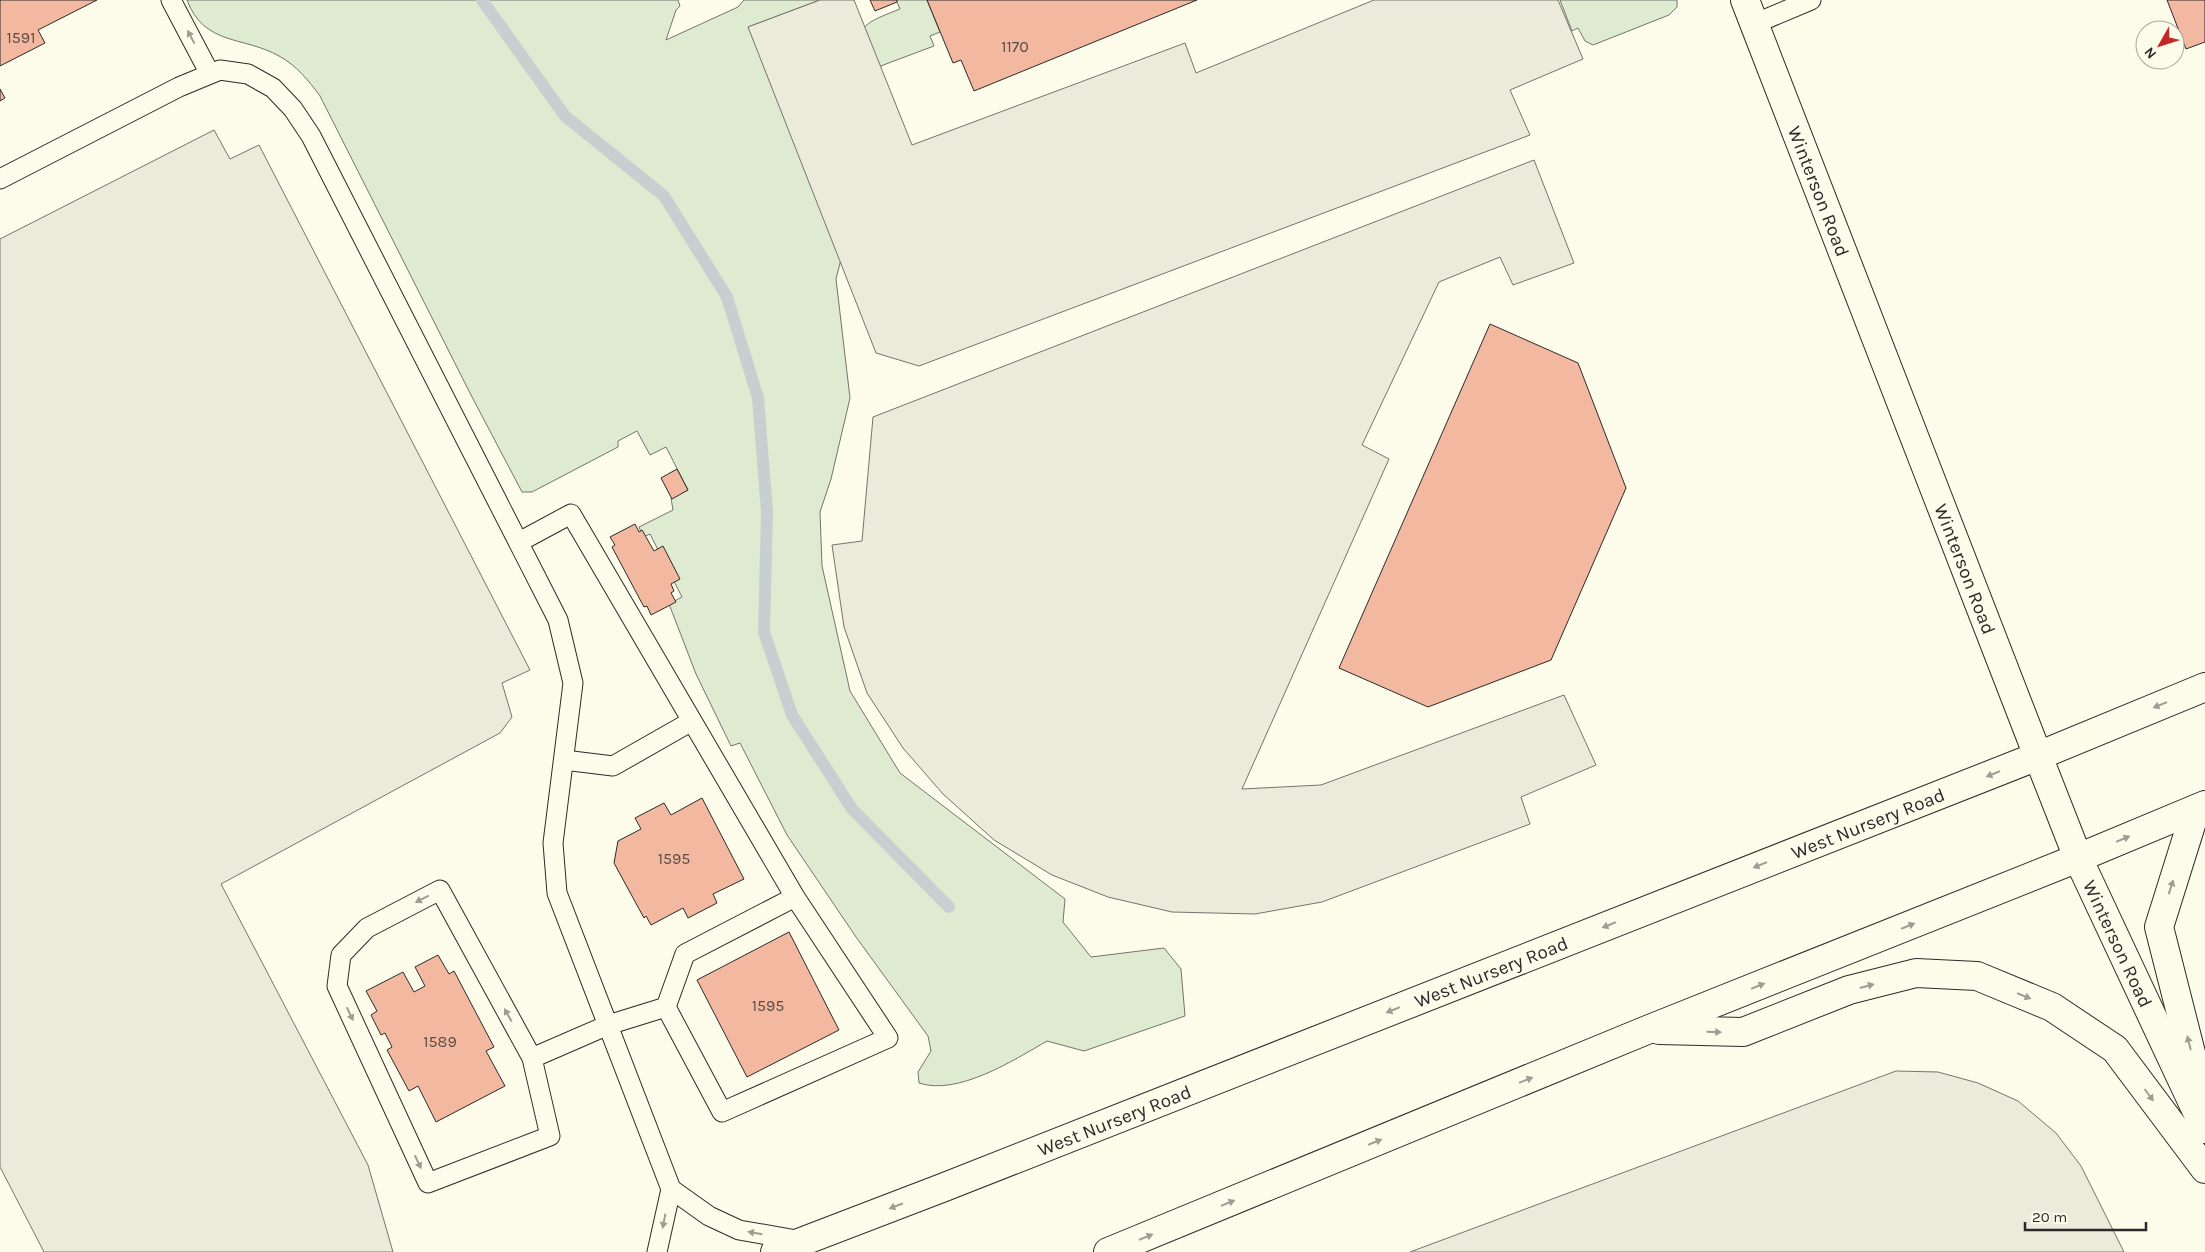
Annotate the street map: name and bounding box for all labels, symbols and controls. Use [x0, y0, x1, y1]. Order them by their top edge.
north arrow [2135, 20, 2185, 70]
house number: 1591 [7, 28, 35, 47]
one-way arrow [187, 30, 195, 44]
house number: 1170 [1001, 37, 1029, 56]
text: N [2141, 44, 2160, 62]
street label: Winterson Road [1783, 123, 1853, 260]
street label: Winterson Road [1929, 501, 2000, 637]
one-way arrow [2153, 702, 2167, 710]
one-way arrow [1985, 770, 2000, 778]
street label: West Nursery Road [1788, 784, 1948, 864]
one-way arrow [2116, 835, 2130, 843]
house number: 1595 [658, 849, 690, 868]
one-way arrow [1753, 862, 1767, 870]
street label: Winterson Road [2078, 877, 2156, 1011]
one-way arrow [2168, 879, 2176, 894]
one-way arrow [415, 895, 429, 903]
one-way arrow [1601, 921, 1616, 929]
one-way arrow [1901, 921, 1916, 929]
street label: West Nursery Road [1412, 932, 1571, 1013]
one-way arrow [1860, 981, 1875, 989]
one-way arrow [1750, 982, 1765, 989]
one-way arrow [2017, 992, 2031, 1000]
house number: 1595 [752, 996, 784, 1015]
one-way arrow [345, 1007, 354, 1022]
one-way arrow [1386, 1007, 1400, 1015]
one-way arrow [504, 1008, 513, 1022]
one-way arrow [1706, 1028, 1722, 1036]
house number: 1589 [423, 1032, 457, 1051]
one-way arrow [2184, 1036, 2192, 1051]
one-way arrow [1518, 1076, 1533, 1084]
street label: West Nursery Road [1035, 1081, 1194, 1161]
one-way arrow [2144, 1088, 2154, 1102]
one-way arrow [1368, 1138, 1383, 1146]
one-way arrow [415, 1155, 423, 1169]
one-way arrow [1221, 1198, 1235, 1206]
scale bar [2025, 1200, 2146, 1232]
one-way arrow [889, 1203, 904, 1210]
text: 20 m [2032, 1208, 2067, 1226]
one-way arrow [660, 1213, 668, 1229]
one-way arrow [747, 1229, 763, 1237]
one-way arrow [1138, 1232, 1153, 1240]

